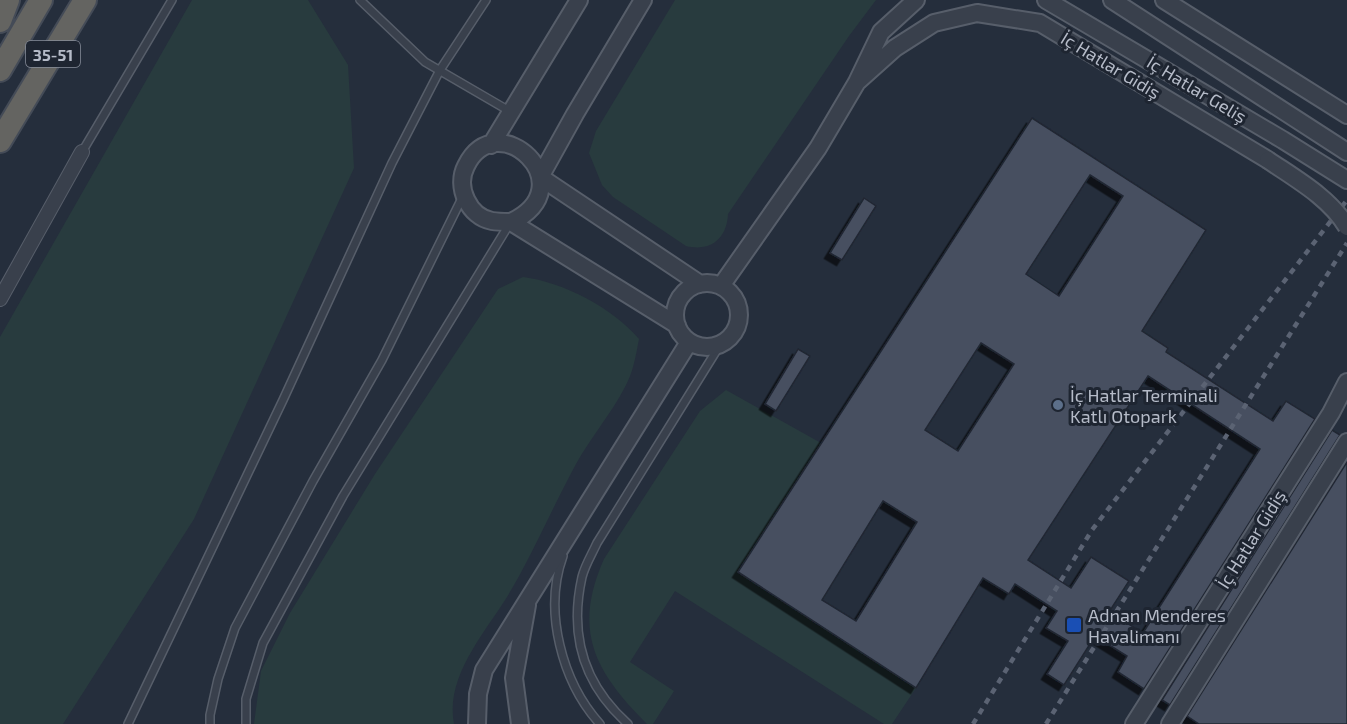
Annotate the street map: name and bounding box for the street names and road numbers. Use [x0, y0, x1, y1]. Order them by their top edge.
street label: İç Hatlar Gidiş [1057, 27, 1165, 104]
road number: 35-51 [26, 41, 80, 67]
street label: İç Hatlar Geliş [1143, 51, 1251, 128]
street label: İç Hatlar Gidiş [1212, 486, 1291, 593]

